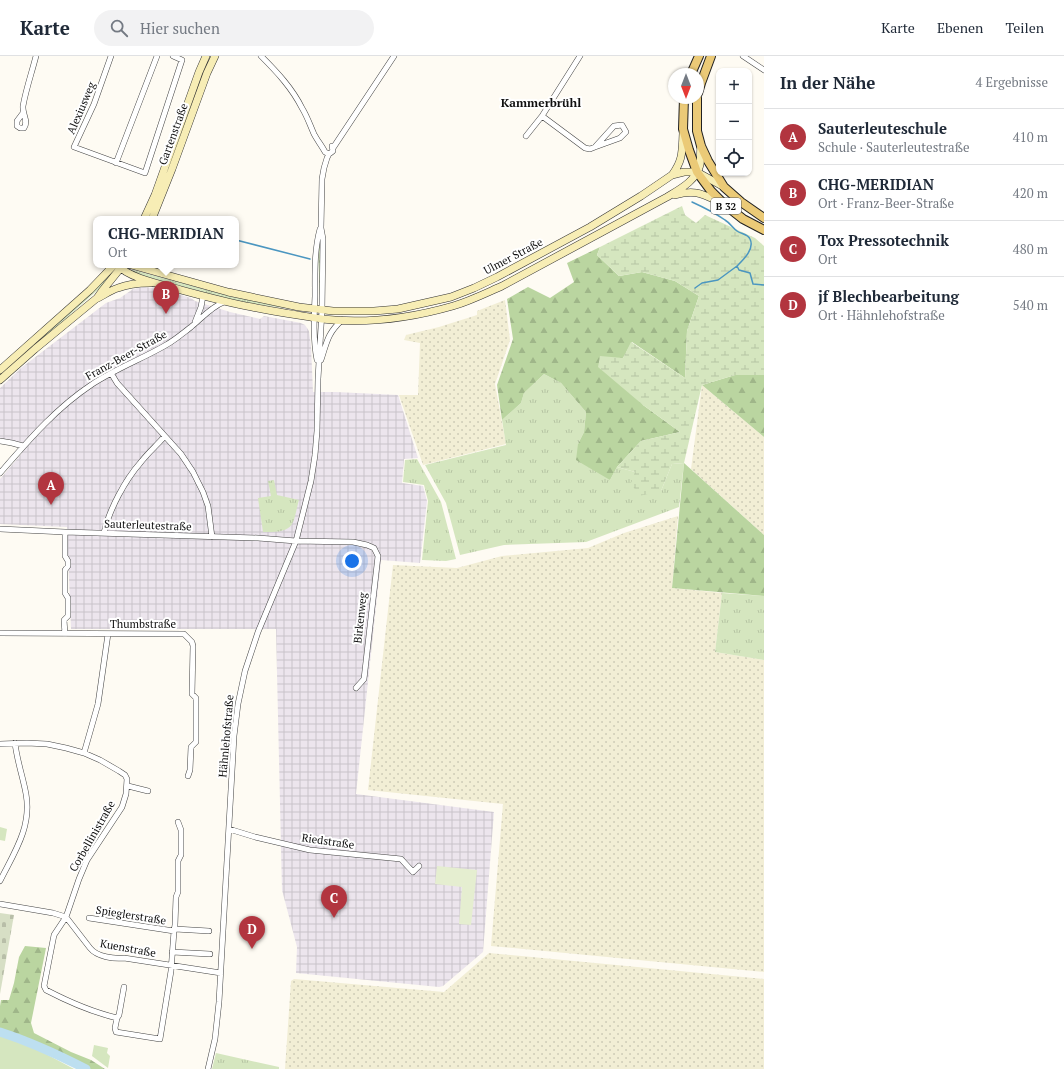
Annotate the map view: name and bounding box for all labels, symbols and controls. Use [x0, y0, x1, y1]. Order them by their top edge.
search box [94, 10, 374, 46]
text: Karte [20, 15, 70, 40]
icon: search [108, 17, 130, 39]
text: Hier suchen [140, 18, 220, 38]
text: Karte [881, 18, 915, 37]
text: Ebenen [937, 18, 983, 37]
text: Teilen [1005, 18, 1044, 37]
north arrow [668, 68, 704, 104]
map controls [716, 68, 752, 176]
button: + [716, 68, 752, 104]
text: In der Nähe [780, 71, 875, 94]
text: 4 Ergebnisse [975, 73, 1048, 91]
street label: Alexiusweg [64, 80, 98, 136]
district label: Kammerbrühl [501, 95, 581, 110]
street label: Gartenstraße [155, 101, 191, 167]
button: − [716, 104, 752, 140]
text: Sauterleuteschule [818, 118, 947, 138]
text: A [788, 128, 798, 146]
text: 410 m [1013, 128, 1048, 146]
text: Schule · Sauterleutestraße [818, 138, 969, 156]
button: locate [716, 140, 752, 176]
text: CHG-MERIDIAN [818, 174, 934, 194]
text: B [789, 184, 797, 202]
text: 420 m [1013, 184, 1048, 202]
text: Ort · Franz-Beer-Straße [818, 194, 954, 212]
road number: B 32 [711, 198, 741, 214]
popup [93, 216, 239, 268]
text: CHG-MERIDIAN [108, 223, 224, 243]
text: Tox Pressotechnik [818, 230, 949, 250]
street label: Ulmer Straße [481, 234, 545, 277]
text: C [789, 240, 797, 258]
text: 480 m [1013, 240, 1048, 258]
text: Ort [108, 243, 127, 261]
text: Ort [818, 250, 837, 268]
pin: B [153, 281, 179, 314]
text: jf Blechbearbeitung [818, 286, 959, 306]
text: D [788, 296, 798, 314]
text: 540 m [1013, 296, 1048, 314]
text: Ort · Hähnlehofstraße [818, 306, 945, 324]
street label: Franz-Beer-Straße [83, 327, 169, 383]
pin: A [38, 472, 64, 505]
street label: Sauterleutestraße [104, 516, 192, 534]
your location [342, 551, 362, 571]
street label: Birkenweg [350, 592, 370, 644]
street label: Thumbstraße [110, 617, 177, 631]
street label: Hähnlehofstraße [215, 694, 237, 778]
street label: Corbellinistraße [66, 798, 118, 874]
street label: Riedstraße [301, 830, 356, 852]
pin: C [321, 885, 347, 918]
street label: Spieglerstraße [95, 903, 168, 928]
pin: D [239, 916, 265, 949]
street label: Kuenstraße [99, 936, 158, 960]

